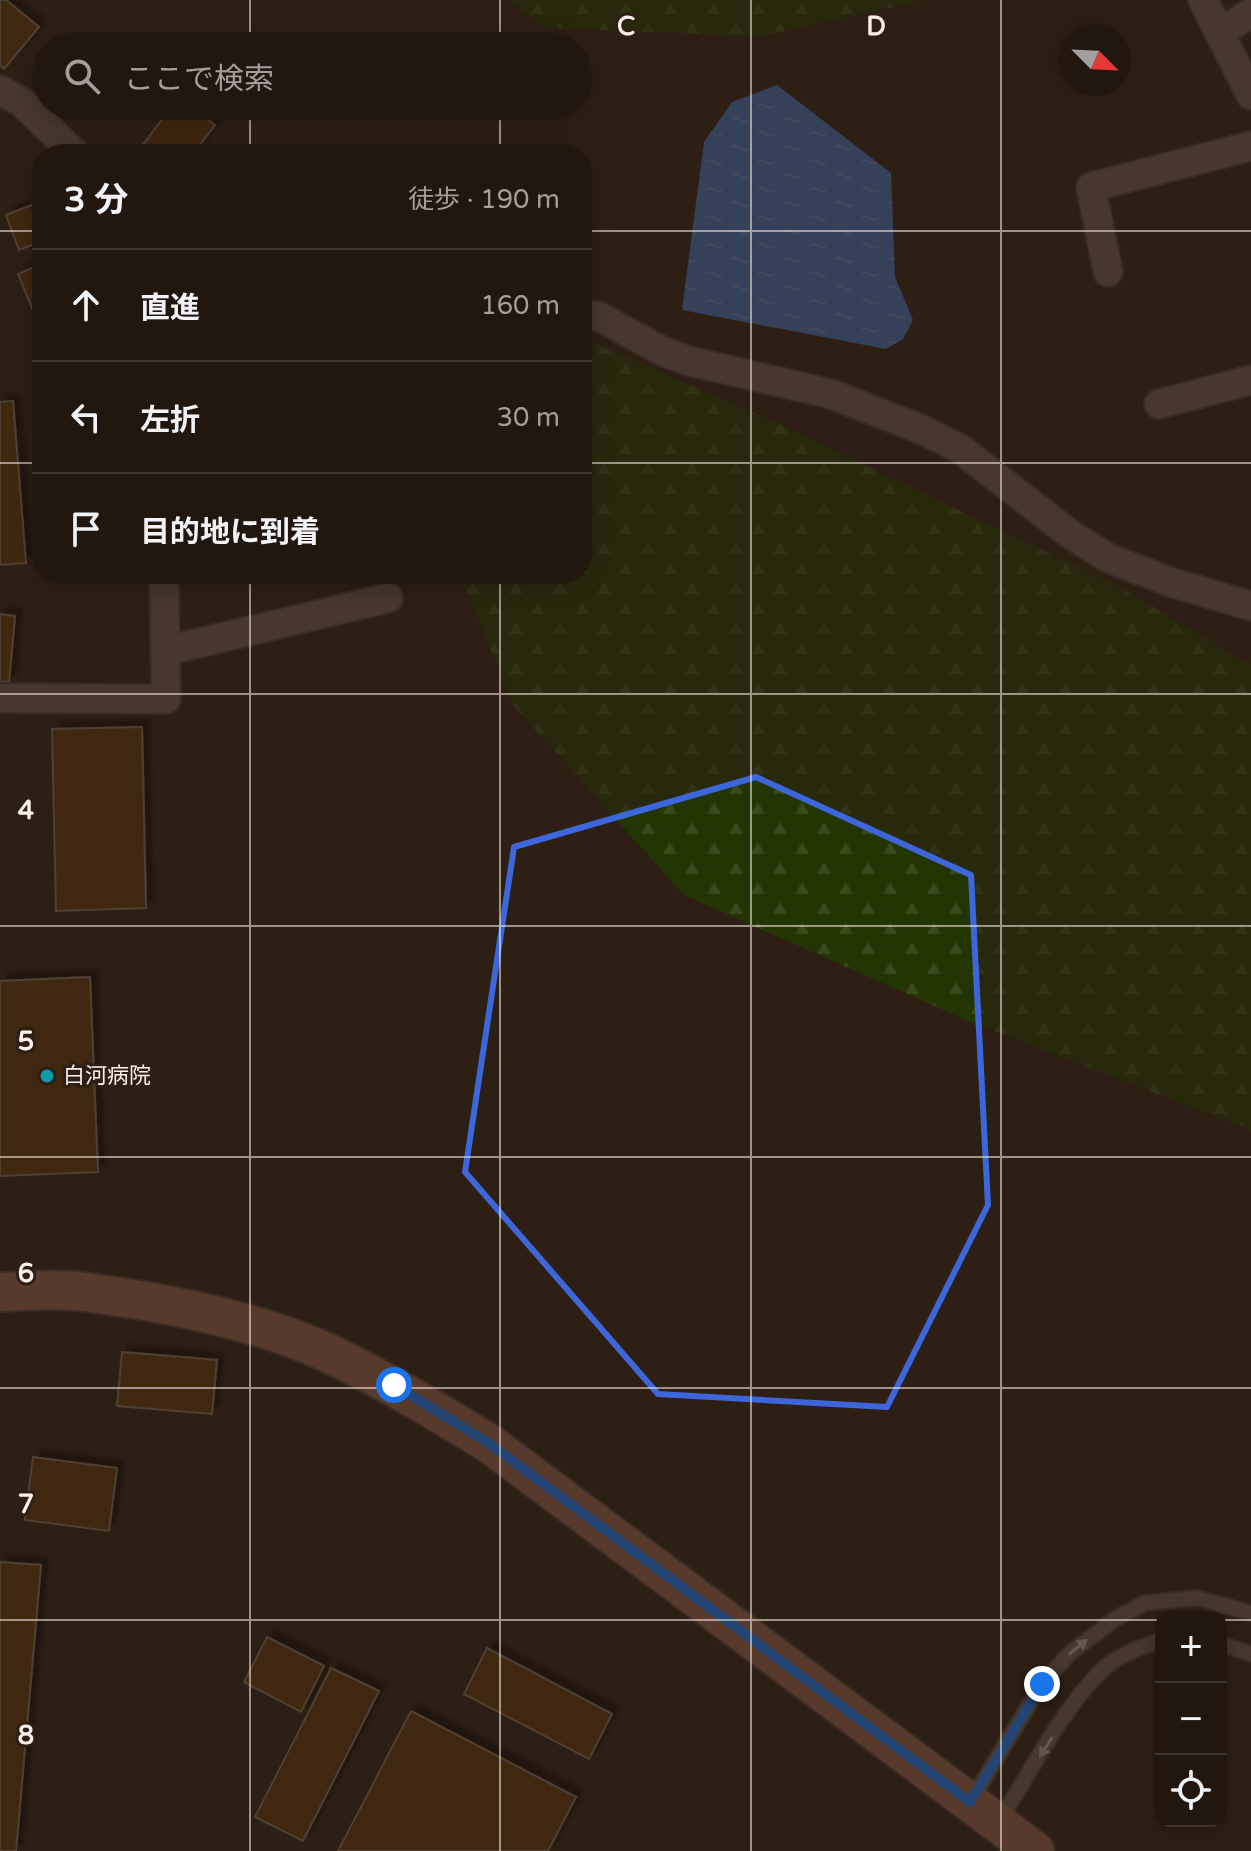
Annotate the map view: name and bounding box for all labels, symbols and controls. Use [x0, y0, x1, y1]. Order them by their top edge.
text: C [617, 11, 635, 42]
text: D [866, 11, 886, 42]
north arrow [1059, 24, 1131, 96]
search box [32, 32, 592, 120]
icon: search [60, 54, 104, 98]
text: ここで検索 [124, 61, 274, 98]
text: 3 分 [64, 180, 128, 221]
text: 徒歩 · 190 m [408, 184, 560, 215]
icon: ahead [64, 283, 108, 327]
text: 直進 [140, 290, 200, 327]
text: 160 m [480, 290, 560, 321]
icon: left [64, 395, 108, 439]
text: 左折 [140, 402, 200, 439]
text: 30 m [497, 402, 560, 433]
icon: arrive [64, 507, 108, 551]
text: 目的地に到着 [140, 514, 320, 551]
text: 4 [18, 795, 34, 826]
text: 5 [18, 1026, 34, 1057]
place label: 白河病院 [63, 1063, 151, 1089]
marker: 白河病院 [38, 1067, 56, 1085]
text: 6 [18, 1258, 34, 1289]
route start [376, 1367, 412, 1403]
text: 7 [18, 1489, 34, 1520]
map controls [1155, 1611, 1227, 1827]
button: + [1155, 1611, 1227, 1683]
one-way arrow [1068, 1640, 1088, 1656]
route end [1024, 1666, 1060, 1702]
button: − [1155, 1683, 1227, 1755]
text: 8 [18, 1720, 34, 1751]
one-way arrow [1040, 1736, 1054, 1758]
button: locate [1155, 1755, 1227, 1827]

